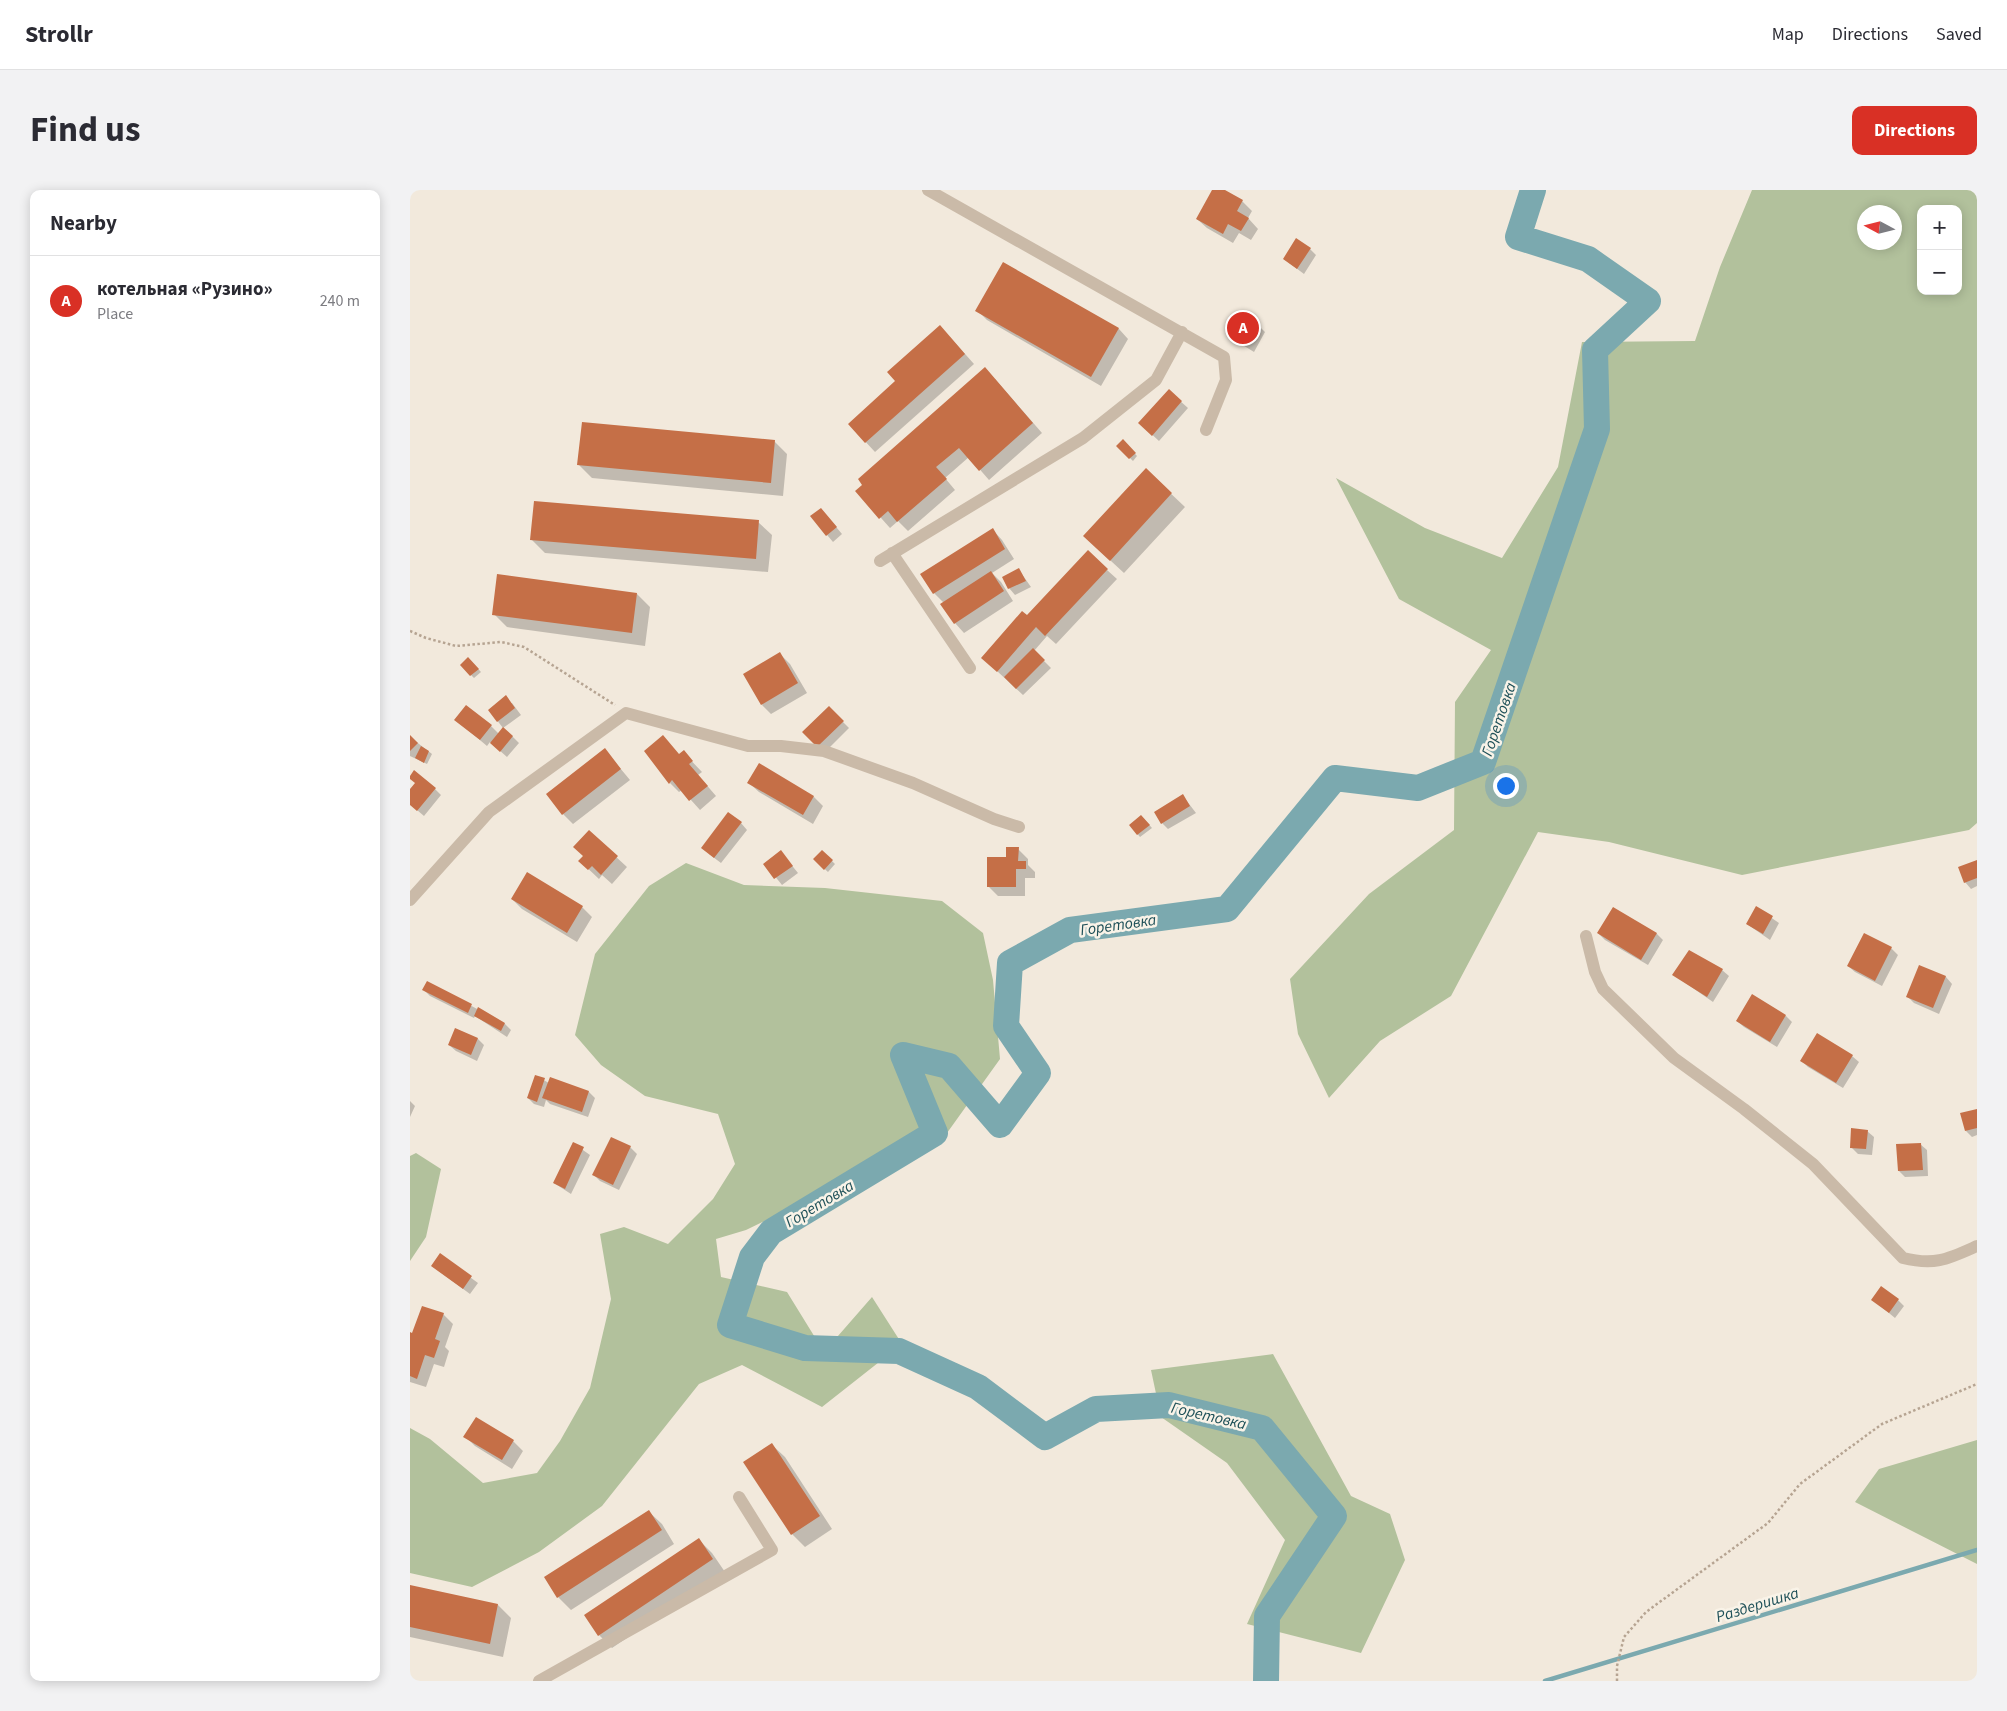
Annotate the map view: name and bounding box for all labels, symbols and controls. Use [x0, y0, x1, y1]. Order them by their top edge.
text: Strollr [25, 17, 93, 52]
text: Map [1772, 22, 1804, 47]
text: Directions [1832, 22, 1908, 47]
text: Saved [1936, 22, 1982, 47]
text: Find us [30, 105, 140, 155]
button: Directions [1852, 106, 1977, 155]
north arrow [1857, 205, 1902, 250]
map controls [1917, 205, 1962, 295]
button: + [1917, 205, 1962, 250]
text: Nearby [50, 208, 117, 238]
button: − [1917, 250, 1962, 295]
text: котельная «Рузино» [97, 276, 273, 303]
text: A [61, 290, 71, 312]
text: 240 m [320, 290, 360, 312]
text: Place [97, 303, 133, 325]
pin: A [1227, 309, 1259, 347]
water label: Горетовка [1476, 679, 1522, 759]
your location [1493, 773, 1519, 799]
water label: Горетовка [1079, 909, 1158, 941]
water label: Горетовка [781, 1175, 858, 1233]
water label: Горетовка [1169, 1397, 1249, 1435]
water label: Раздеришка [1713, 1582, 1802, 1628]

